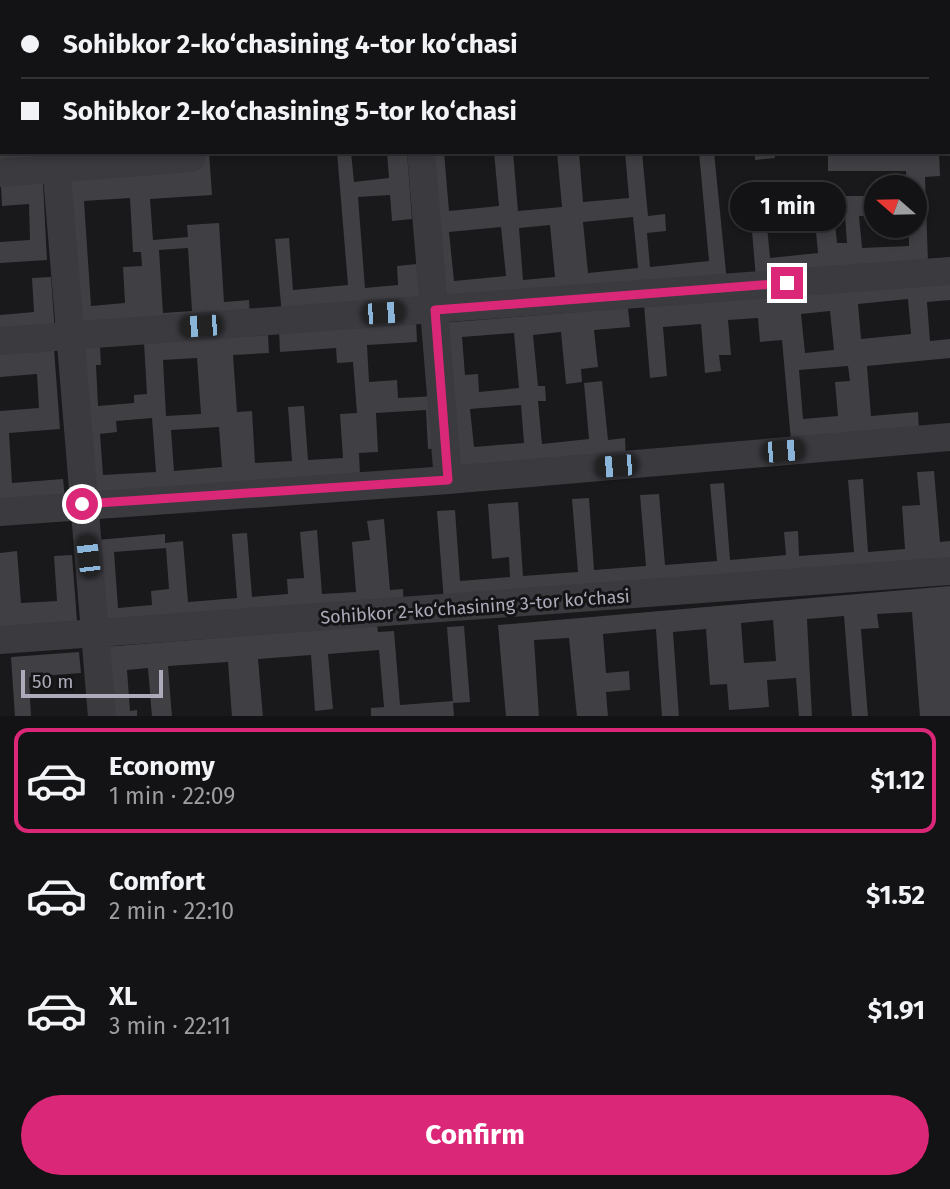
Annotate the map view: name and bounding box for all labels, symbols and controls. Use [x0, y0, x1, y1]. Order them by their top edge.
text: Sohibkor 2-ko‘chasining 4-tor ko‘chasi [63, 29, 518, 60]
text: Sohibkor 2-ko‘chasining 5-tor ko‘chasi [63, 96, 517, 127]
north arrow [864, 175, 928, 238]
map controls [864, 175, 927, 238]
callout: 1 min [729, 182, 845, 230]
text: 1 min [760, 192, 816, 220]
route end [771, 267, 803, 299]
car [362, 301, 405, 325]
car [180, 314, 223, 338]
car [762, 439, 805, 463]
car [595, 454, 638, 478]
route start [66, 488, 98, 520]
car [76, 534, 101, 578]
street label: Sohibkor 2-ko‘chasining 3-tor ko‘chasi [320, 585, 630, 629]
scale bar [21, 668, 163, 699]
text: 50 m [32, 670, 73, 693]
icon: car [25, 749, 88, 812]
text: Economy [109, 751, 215, 782]
text: $1.12 [870, 765, 925, 796]
text: 1 min · 22:09 [109, 782, 235, 810]
icon: car [25, 864, 88, 927]
text: Comfort [109, 866, 205, 897]
text: $1.52 [866, 880, 925, 911]
text: 2 min · 22:10 [109, 897, 234, 925]
icon: car [25, 979, 88, 1042]
text: XL [109, 981, 137, 1012]
text: $1.91 [868, 995, 925, 1026]
text: 3 min · 22:11 [109, 1012, 231, 1040]
button: Confirm [21, 1095, 929, 1175]

